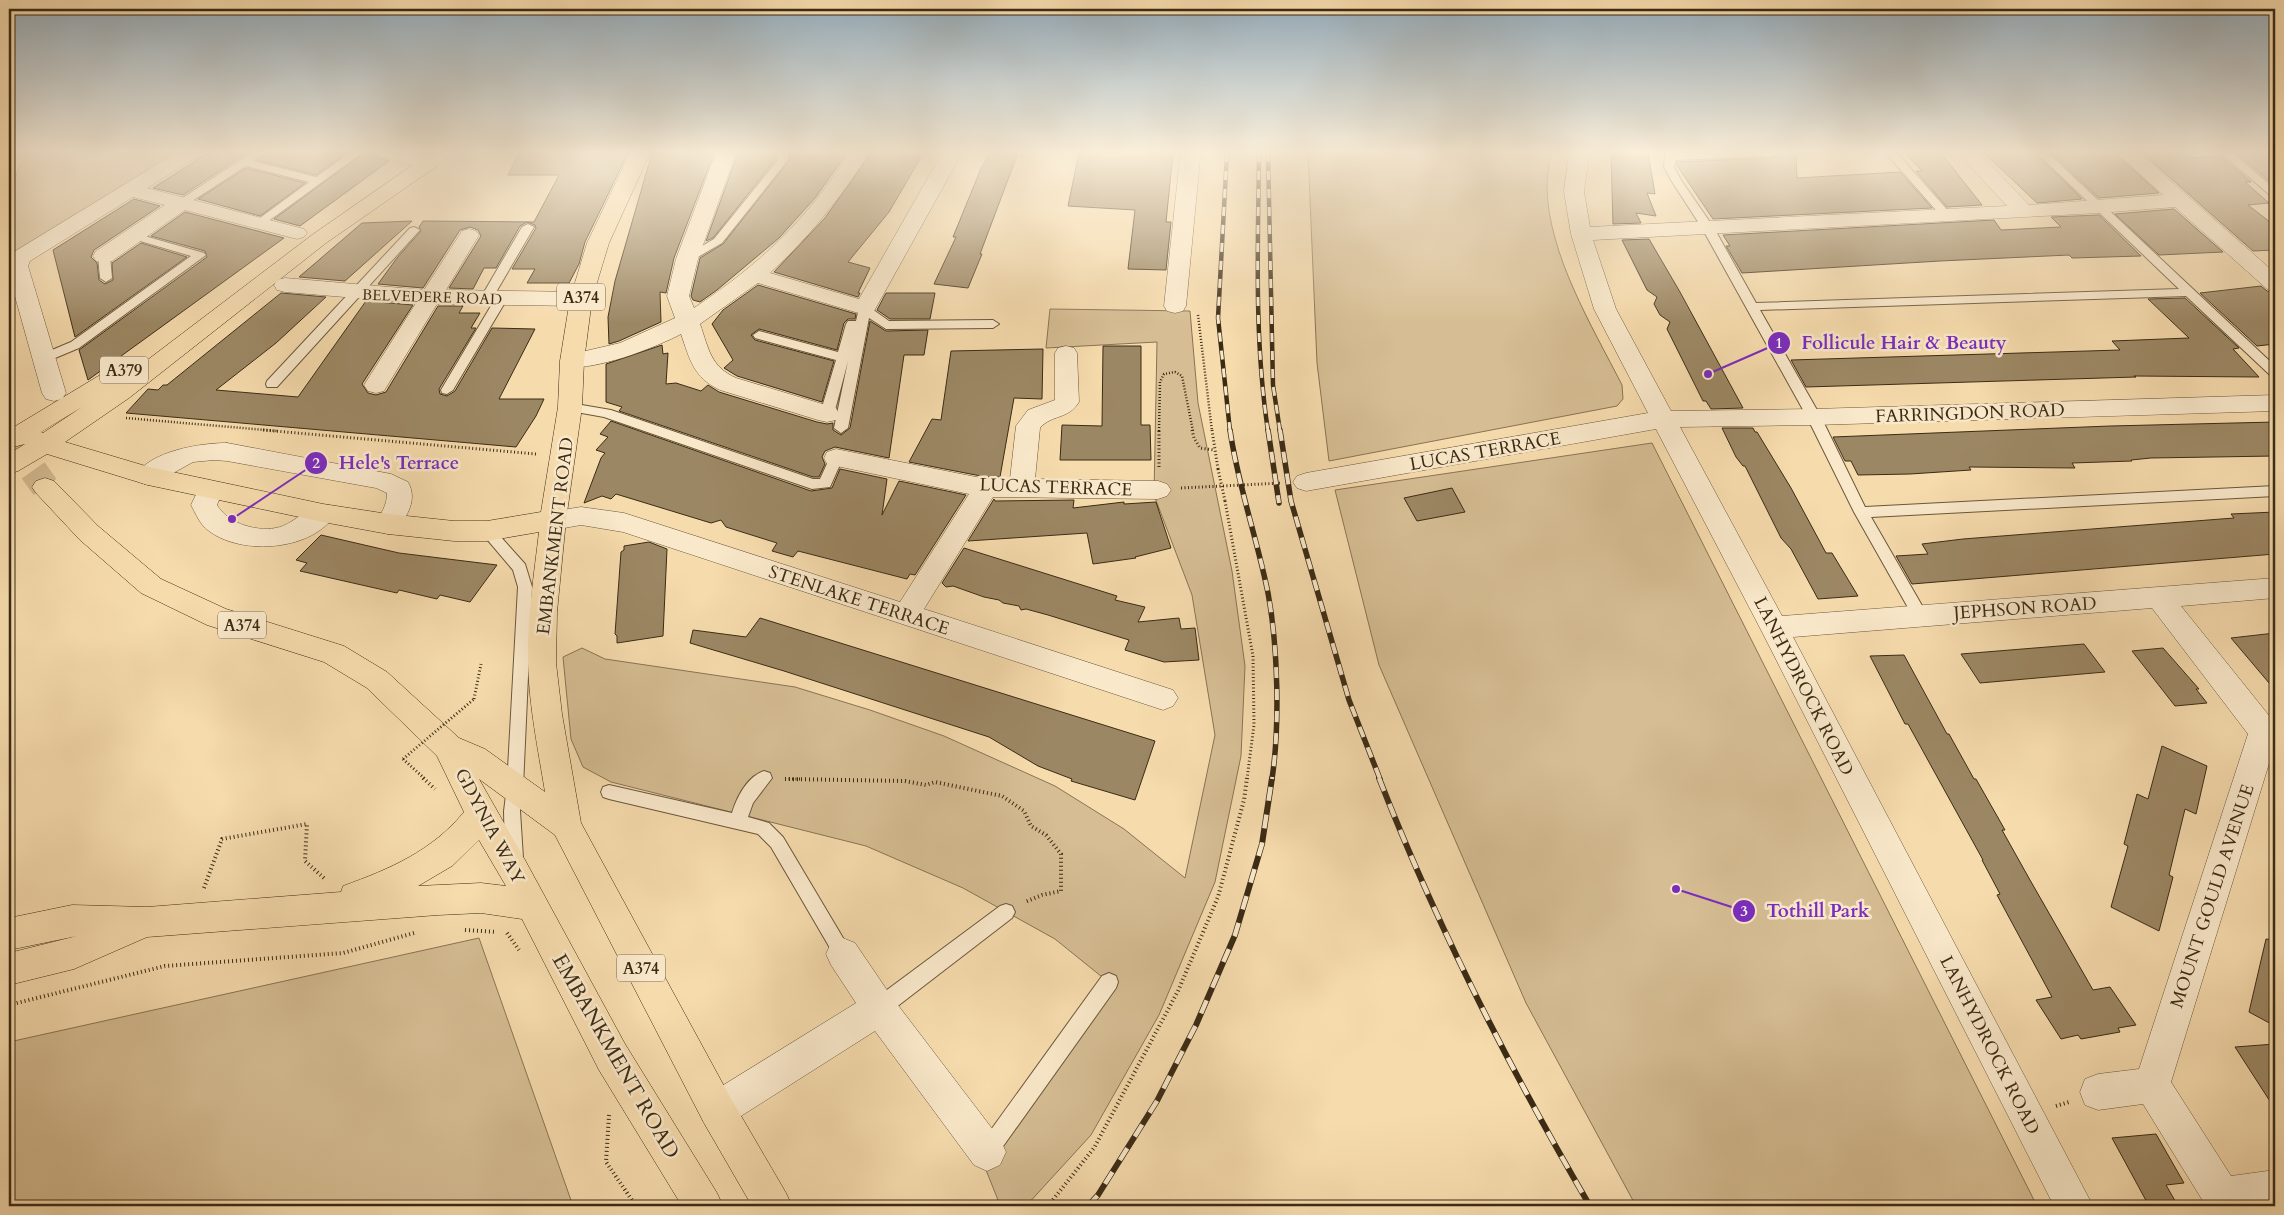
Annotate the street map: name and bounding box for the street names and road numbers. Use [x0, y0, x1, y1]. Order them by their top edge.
road number: A374 [557, 284, 605, 310]
street label: BELVEDERE ROAD [362, 285, 502, 309]
road number: A379 [100, 356, 148, 384]
street label: FARRINGDON ROAD [1875, 398, 2065, 429]
street label: LUCAS TERRACE [1408, 426, 1563, 477]
street label: EMBANKMENT ROAD [531, 436, 580, 636]
street label: LUCAS TERRACE [979, 472, 1133, 503]
street label: STENLAKE TERRACE [765, 559, 952, 642]
street label: JEPHSON ROAD [1950, 591, 2097, 626]
street label: LANHYDROCK ROAD [1748, 593, 1860, 780]
road number: A374 [218, 612, 266, 638]
street label: GDYNIA WAY [449, 764, 531, 889]
street label: MOUNT GOULD AVENUE [2164, 781, 2260, 1011]
street label: EMBANKMENT ROAD [545, 949, 686, 1164]
street label: LANHYDROCK ROAD [1934, 952, 2046, 1139]
road number: A374 [617, 954, 665, 981]

